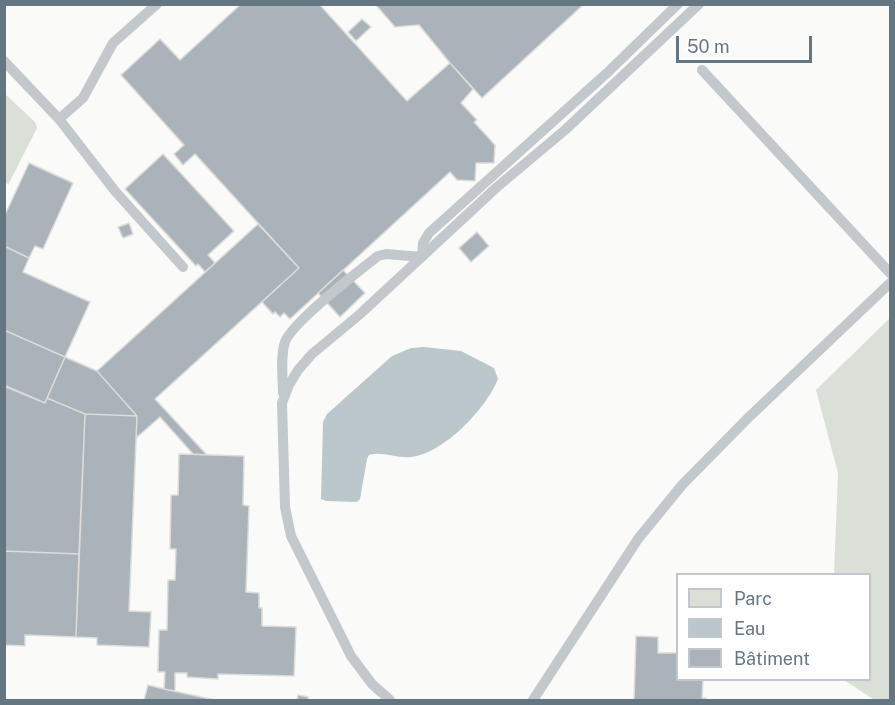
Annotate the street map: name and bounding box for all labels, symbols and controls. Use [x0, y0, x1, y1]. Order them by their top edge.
scale bar [679, 24, 816, 62]
text: 50 m [687, 36, 730, 57]
legend [676, 573, 871, 681]
text: Parc [734, 588, 772, 609]
text: Eau [734, 618, 765, 639]
text: Bâtiment [734, 648, 810, 669]

